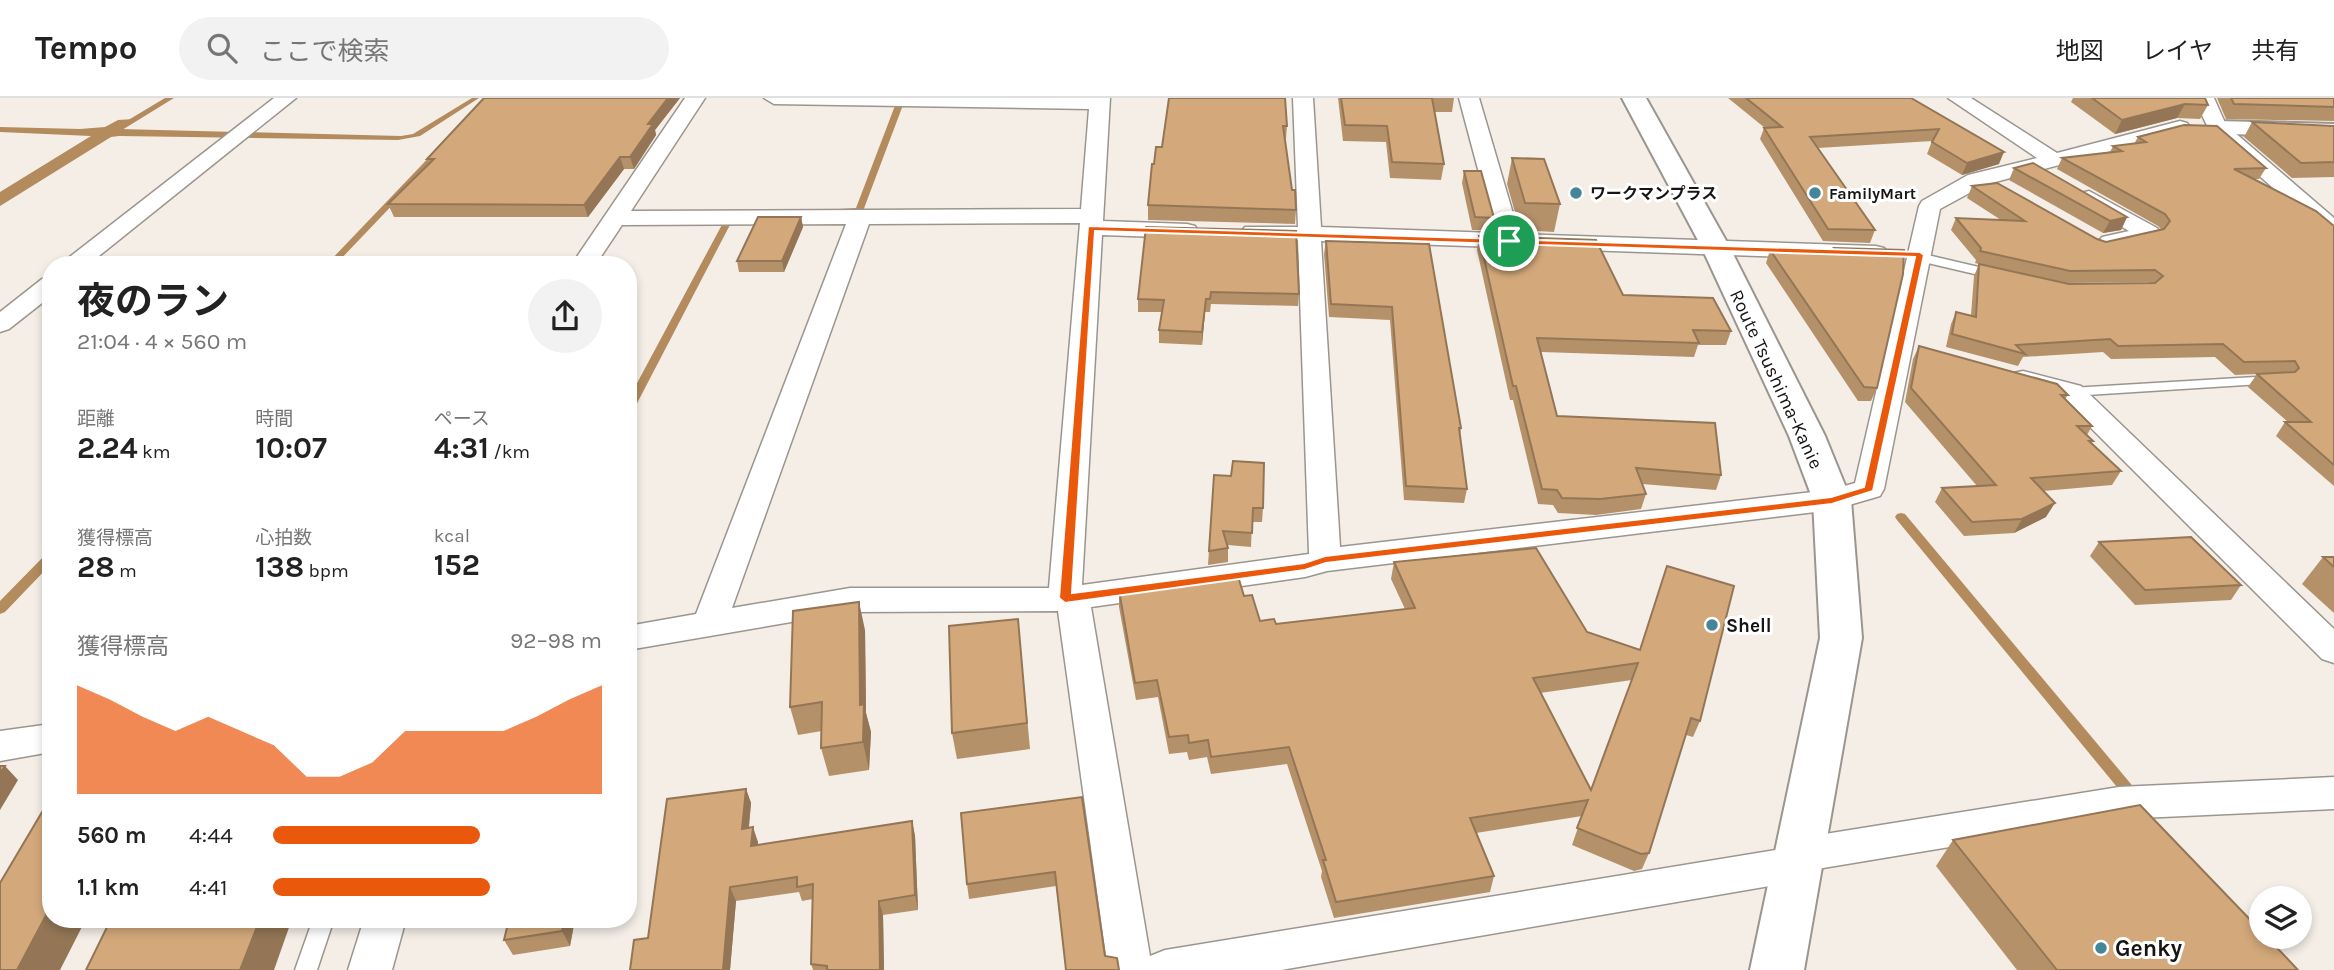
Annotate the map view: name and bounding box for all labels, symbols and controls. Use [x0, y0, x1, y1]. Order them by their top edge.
search box [179, 17, 669, 80]
text: Tempo [35, 29, 137, 67]
icon: search [203, 29, 241, 67]
text: ここで検索 [259, 36, 389, 67]
text: 地図 [2056, 37, 2104, 65]
text: レイヤ [2142, 37, 2213, 65]
text: 共有 [2251, 37, 2299, 65]
place label: ワークマンプラス [1590, 184, 1717, 203]
place label: FamilyMart [1829, 184, 1916, 203]
marker: ワークマンプラス [1568, 185, 1584, 201]
marker: FamilyMart [1807, 185, 1823, 201]
pin [1479, 211, 1539, 271]
icon: arrive [1490, 222, 1528, 260]
text: 夜のラン [77, 279, 229, 324]
button: share [528, 279, 602, 353]
street label: Route Tsushima-Kanie [1725, 286, 1827, 472]
text: 21:04 · 4 × 560 m [77, 328, 247, 355]
text: 距離 [77, 408, 115, 430]
text: 時間 [255, 408, 293, 430]
text: ペース [434, 408, 490, 430]
text: 2.24 [77, 430, 138, 466]
text: 10:07 [255, 430, 327, 466]
text: 4:31 [434, 430, 489, 466]
text: km [138, 441, 171, 463]
text: /km [489, 441, 530, 463]
text: kcal [434, 525, 470, 547]
text: 獲得標高 [77, 527, 153, 549]
text: 心拍数 [255, 527, 312, 549]
text: 152 [434, 547, 480, 583]
text: 28 [77, 549, 115, 585]
text: 138 [255, 549, 304, 585]
text: m [115, 560, 137, 582]
text: bpm [304, 560, 349, 582]
place label: Shell [1726, 615, 1772, 637]
marker: Shell [1704, 617, 1720, 633]
text: 92–98 m [510, 627, 602, 654]
text: 獲得標高 [77, 633, 169, 660]
text: 560 m [77, 822, 147, 849]
text: 4:44 [189, 822, 233, 849]
text: 1.1 km [77, 874, 140, 901]
text: 4:41 [189, 874, 228, 901]
map controls [2249, 886, 2312, 949]
button: layers [2249, 886, 2312, 949]
place label: Genky [2115, 935, 2183, 962]
marker: Genky [2093, 940, 2109, 956]

